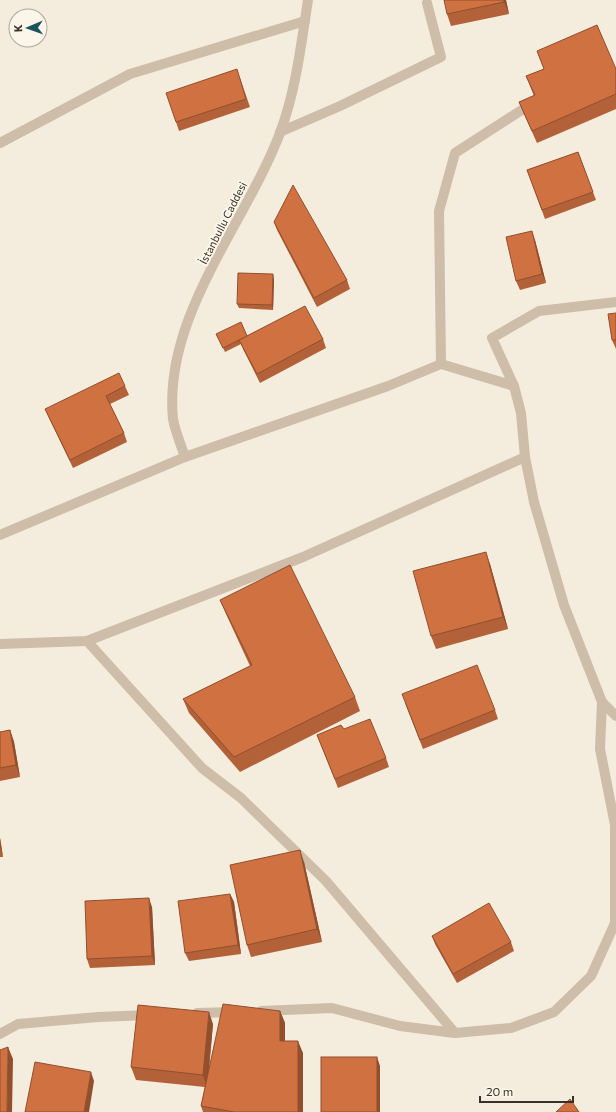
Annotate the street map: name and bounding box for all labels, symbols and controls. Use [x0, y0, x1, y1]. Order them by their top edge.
north arrow [8, 8, 48, 48]
text: K [11, 24, 24, 32]
street label: İstanbullu Caddesi [195, 179, 249, 266]
scale bar [480, 1078, 573, 1104]
text: 20 m [486, 1084, 513, 1098]

